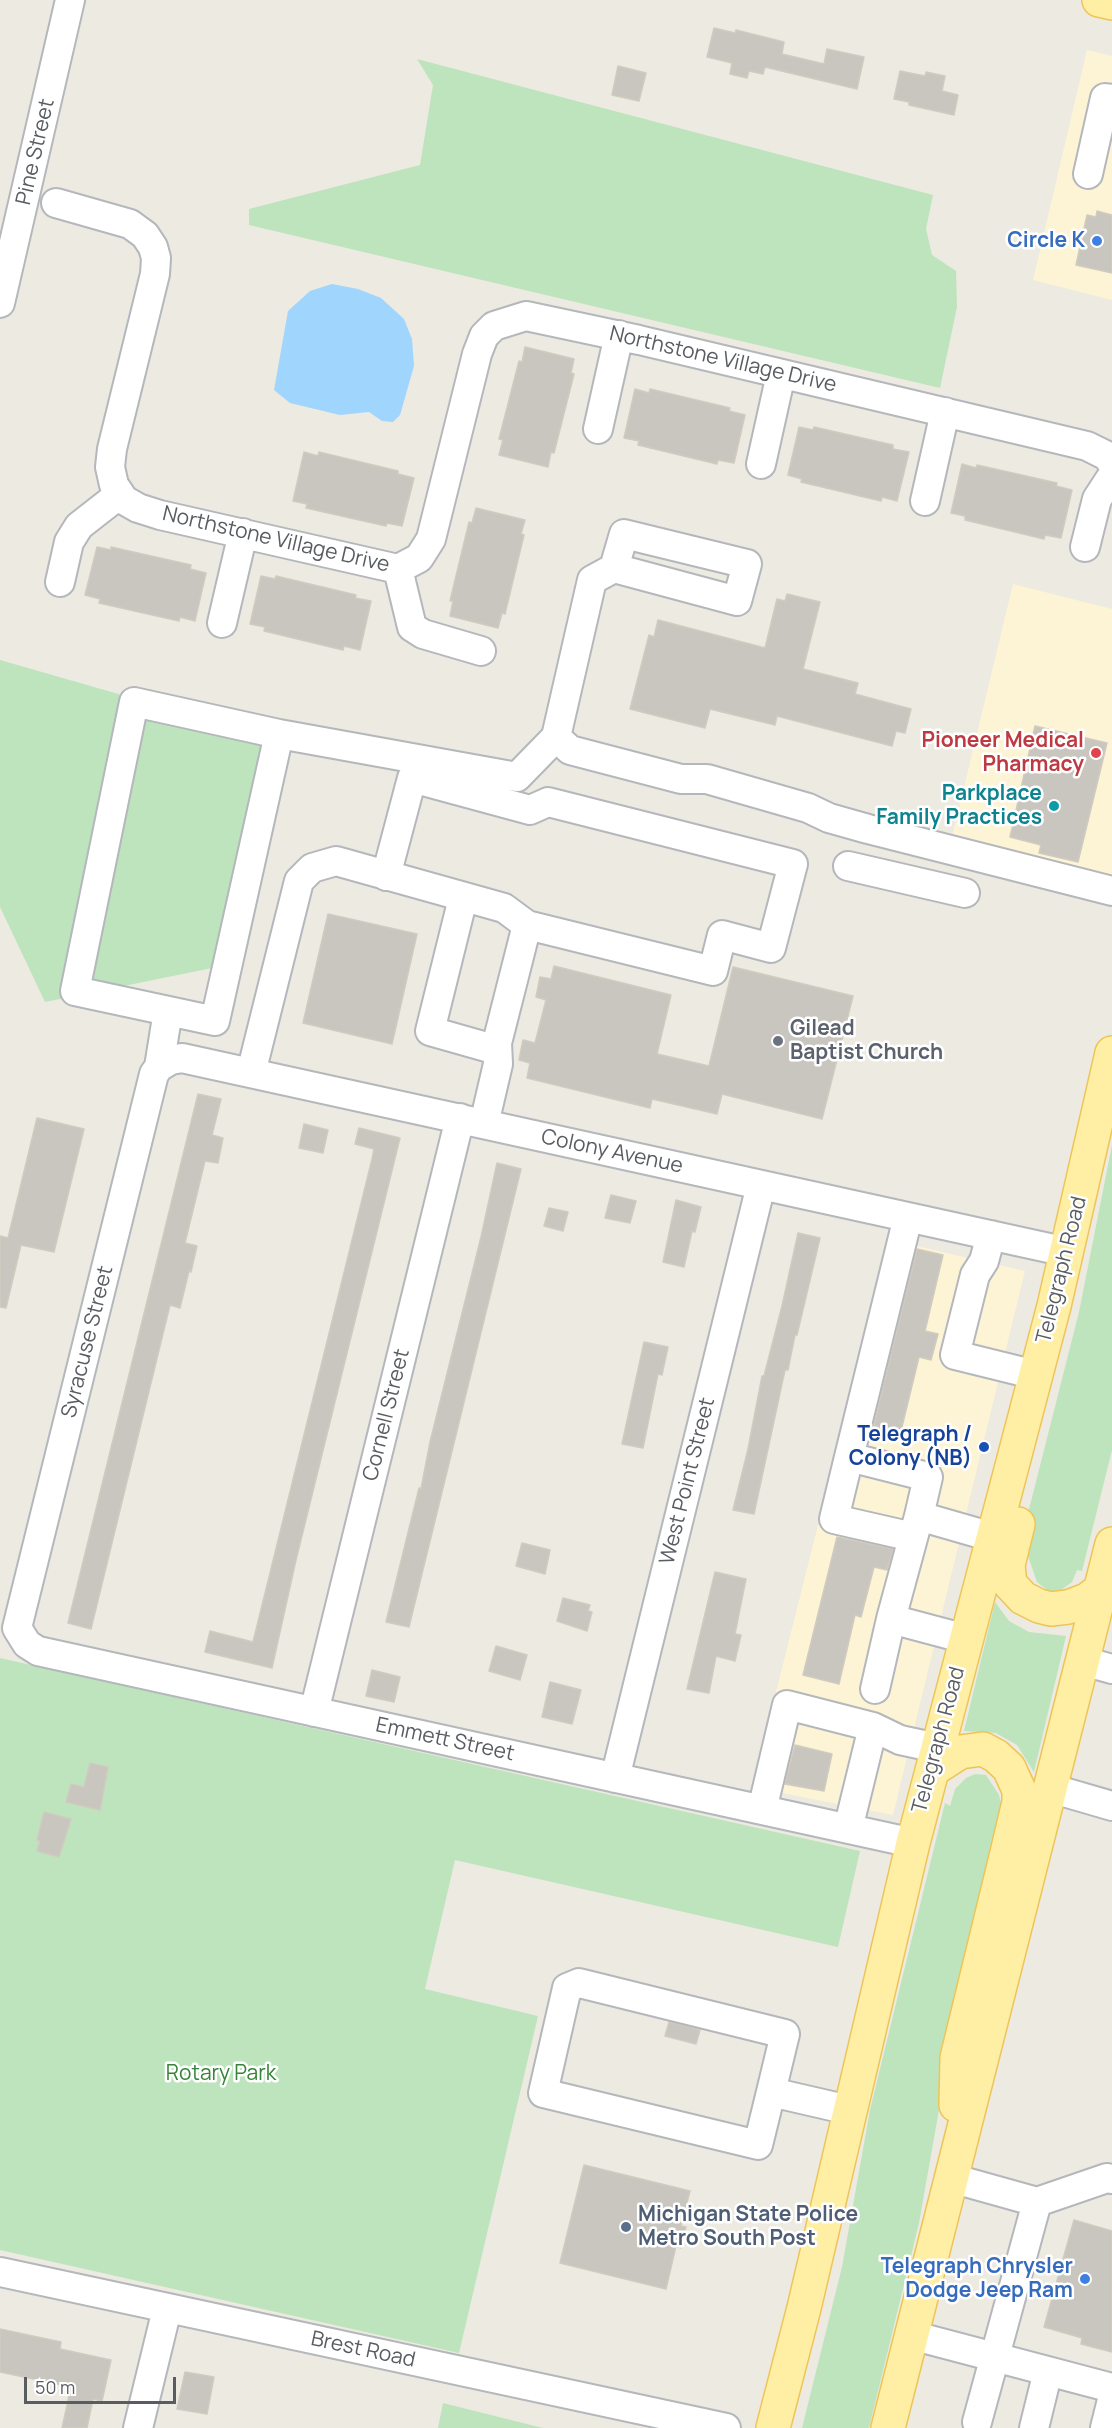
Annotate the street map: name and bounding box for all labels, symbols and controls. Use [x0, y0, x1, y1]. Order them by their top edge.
street label: Pine Street [12, 96, 60, 208]
place label: Circle K [1007, 228, 1085, 254]
marker: Circle K [1090, 234, 1104, 248]
street label: Northstone Village Drive [607, 322, 839, 398]
street label: Northstone Village Drive [160, 502, 392, 578]
place label: Pioneer Medical Pharmacy [922, 728, 1084, 778]
marker: Pioneer Medical Pharmacy [1089, 746, 1103, 760]
place label: Parkplace Family Practices [876, 781, 1042, 831]
marker: Parkplace Family Practices [1047, 799, 1061, 813]
place label: Gilead Baptist Church [790, 1016, 943, 1066]
marker: Gilead Baptist Church [771, 1034, 785, 1048]
street label: Colony Avenue [539, 1125, 685, 1179]
street label: Telegraph Road [1032, 1194, 1092, 1346]
street label: Syracuse Street [57, 1263, 119, 1421]
street label: Cornell Street [358, 1346, 416, 1484]
street label: West Point Street [655, 1395, 721, 1567]
place label: Telegraph / Colony (NB) [849, 1422, 972, 1472]
marker: Telegraph / Colony (NB) [977, 1440, 991, 1454]
street label: Telegraph Road [907, 1664, 971, 1816]
street label: Emmett Street [373, 1713, 517, 1767]
park label: Rotary Park [166, 2061, 276, 2087]
place label: Michigan State Police Metro South Post [638, 2202, 858, 2252]
marker: Michigan State Police Metro South Post [619, 2220, 633, 2234]
place label: Telegraph Chrysler Dodge Jeep Ram [881, 2254, 1073, 2304]
marker: Telegraph Chrysler Dodge Jeep Ram [1078, 2272, 1092, 2286]
street label: Brest Road [309, 2327, 417, 2373]
scale bar [27, 2365, 178, 2403]
text: 50 m [35, 2375, 75, 2399]

